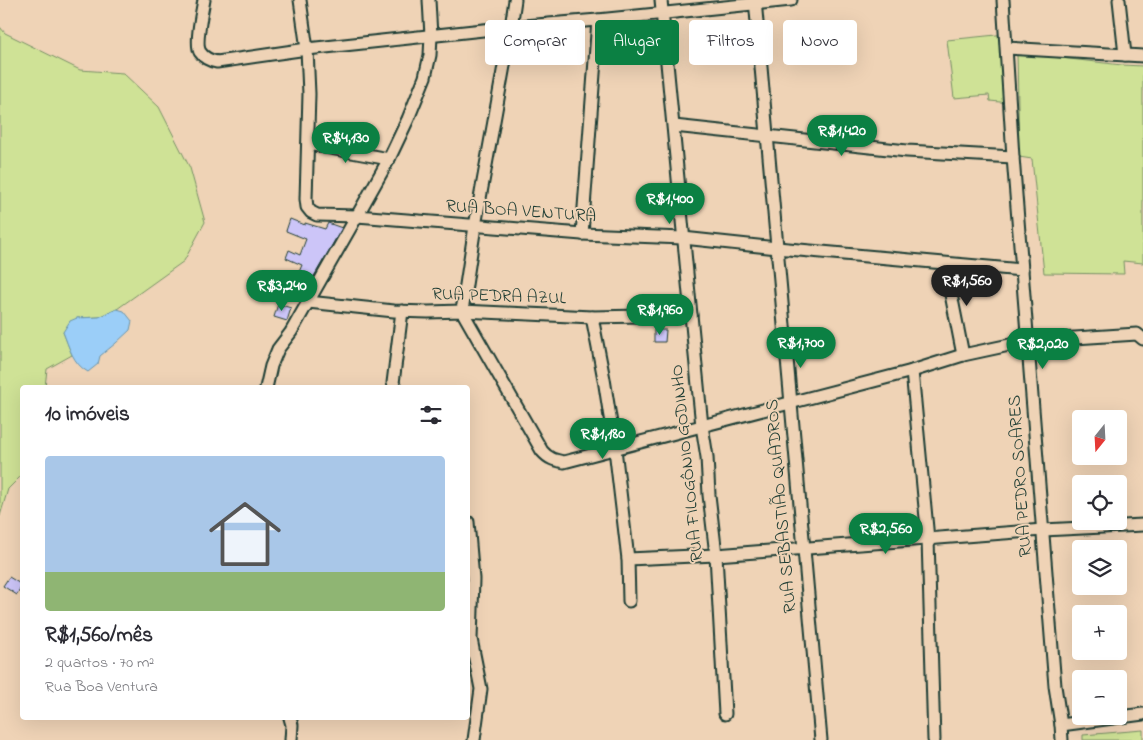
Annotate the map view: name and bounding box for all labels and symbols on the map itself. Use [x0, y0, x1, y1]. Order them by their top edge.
pin: R$1,420 [796, 114, 888, 157]
pin: R$4,130 [300, 121, 392, 164]
pin: R$1,400 [624, 182, 716, 225]
street label: RUA BOA VENTURA [445, 194, 597, 230]
pin: R$1,560 [921, 264, 1013, 307]
pin: R$3,240 [236, 270, 328, 312]
street label: RUA PEDRA AZUL [431, 282, 567, 312]
pin: R$1,960 [614, 294, 706, 336]
pin: R$1,700 [755, 326, 847, 369]
pin: R$2,020 [997, 328, 1089, 370]
street label: RUA FILOGÔNIO GODINHO [665, 363, 711, 563]
street label: RUA PEDRO SOARES [1002, 394, 1040, 558]
street label: RUA SEBASTIÃO QUADROS [760, 398, 804, 614]
north arrow [1072, 410, 1128, 465]
pin: R$1,180 [557, 418, 649, 460]
pin: R$2,560 [840, 512, 932, 555]

